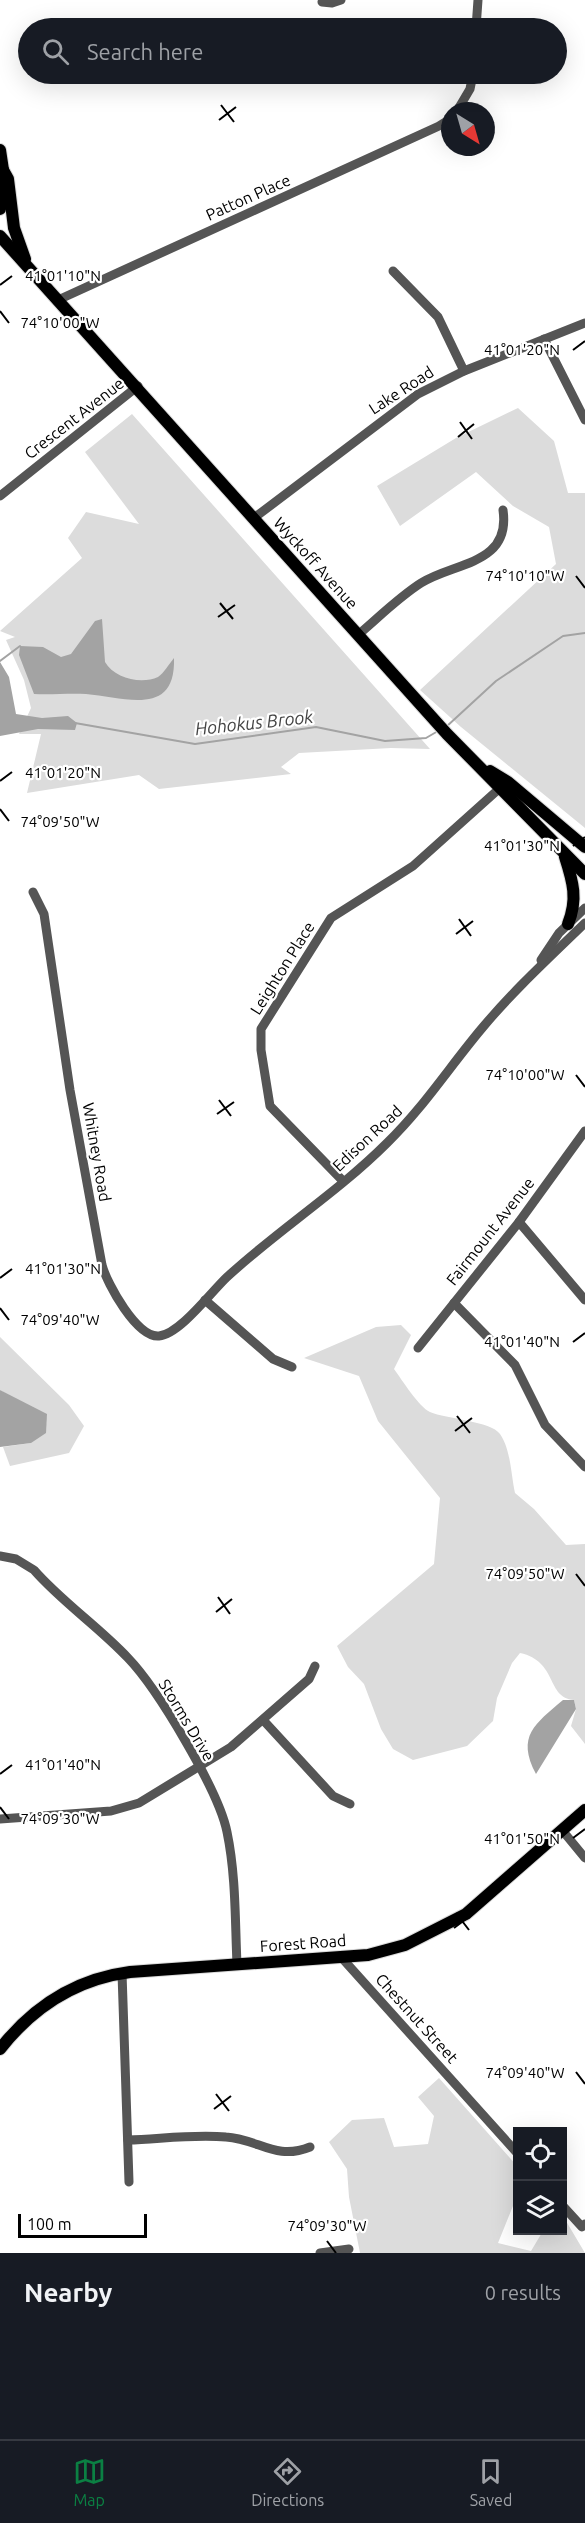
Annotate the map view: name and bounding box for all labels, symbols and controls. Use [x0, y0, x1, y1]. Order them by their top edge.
search box [18, 18, 567, 84]
icon: search [39, 35, 72, 68]
text: Search here [87, 39, 203, 64]
north arrow [441, 102, 495, 156]
street label: Patton Place [203, 170, 293, 224]
text: 41°01'10"N [25, 267, 101, 284]
text: 74°10'00"W [20, 314, 100, 331]
text: 41°01'20"N [484, 341, 560, 358]
street label: Lake Road [365, 362, 437, 418]
street label: Crescent Avenue [21, 374, 127, 462]
street label: Wyckoff Avenue [270, 514, 362, 612]
text: 74°10'10"W [485, 567, 565, 584]
water label: Hohokus Brook [194, 706, 315, 738]
text: 41°01'20"N [25, 764, 101, 781]
text: 74°09'50"W [20, 813, 100, 830]
text: 41°01'30"N [484, 837, 560, 854]
street label: Leighton Place [246, 918, 318, 1018]
text: 74°10'00"W [485, 1066, 565, 1083]
street label: Whitney Road [79, 1101, 115, 1203]
street label: Edison Road [329, 1101, 405, 1175]
street label: Fairmount Avenue [442, 1174, 538, 1288]
text: 41°01'30"N [25, 1260, 101, 1277]
text: 74°09'40"W [20, 1311, 100, 1328]
text: 41°01'40"N [484, 1333, 560, 1350]
text: 74°09'50"W [485, 1565, 565, 1582]
street label: Storms Drive [156, 1676, 218, 1764]
text: 41°01'40"N [25, 1756, 101, 1773]
text: 74°09'30"W [20, 1810, 100, 1827]
text: 41°01'50"N [484, 1830, 560, 1847]
street label: Forest Road [259, 1931, 347, 1955]
street label: Chestnut Street [372, 1970, 462, 2067]
text: 74°09'40"W [485, 2064, 565, 2081]
map controls [513, 2127, 567, 2235]
button: locate [513, 2127, 567, 2181]
button: layers [513, 2181, 567, 2235]
scale bar [18, 2211, 147, 2238]
text: 100 m [27, 2215, 72, 2233]
text: 74°09'30"W [287, 2217, 367, 2234]
text: Nearby [24, 2278, 112, 2307]
text: 0 results [485, 2281, 561, 2304]
tab: Map [73, 2455, 106, 2509]
tab: Directions [251, 2455, 324, 2509]
tab: Saved [470, 2455, 512, 2509]

